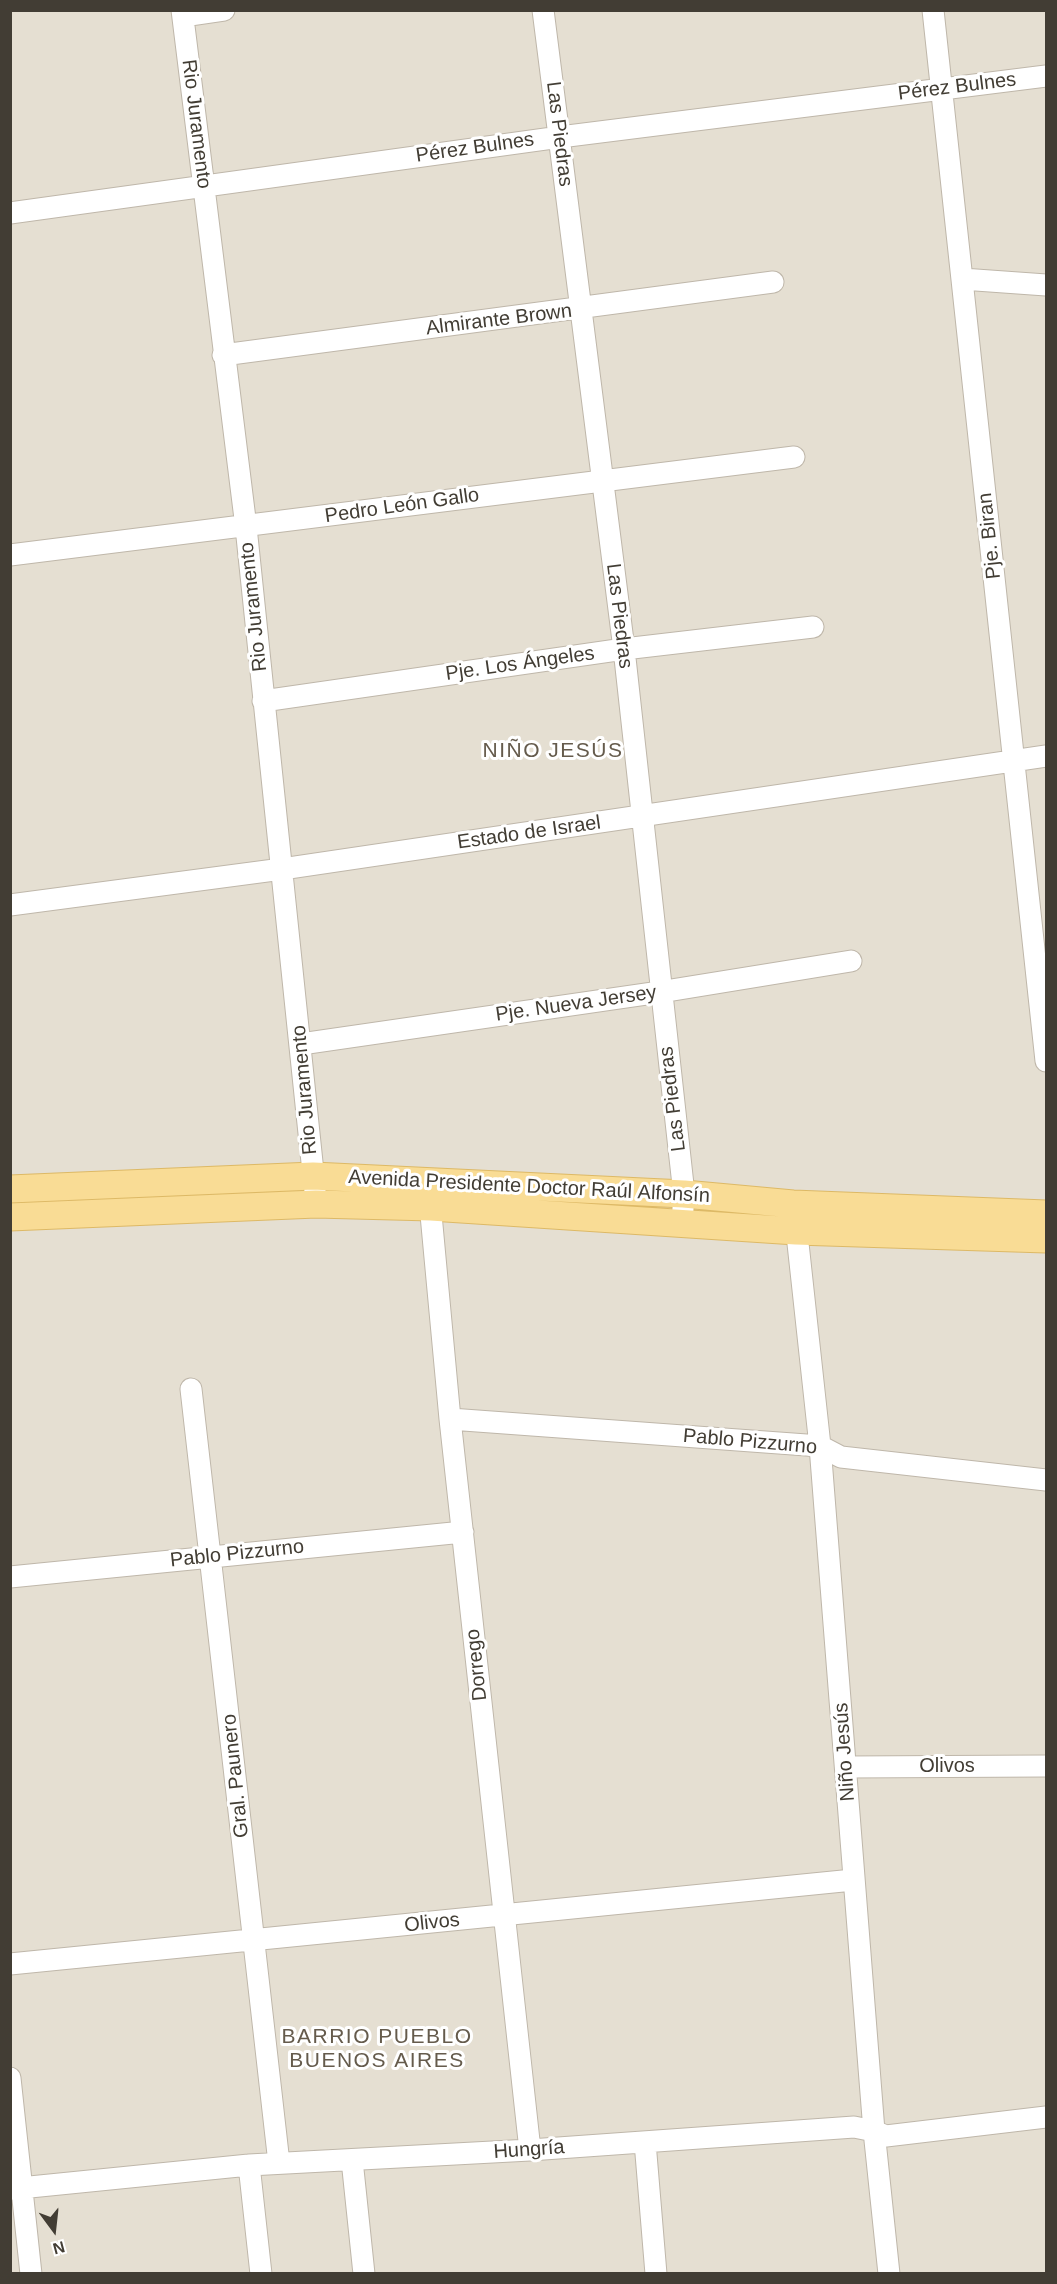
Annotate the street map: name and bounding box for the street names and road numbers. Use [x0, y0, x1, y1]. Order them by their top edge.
street label: Rio Juramento [176, 58, 216, 190]
street label: Pérez Bulnes [897, 68, 1017, 106]
street label: Las Piedras [541, 80, 577, 188]
street label: Pérez Bulnes [414, 128, 536, 168]
street label: Almirante Brown [425, 299, 573, 341]
street label: Pedro León Gallo [323, 483, 481, 529]
street label: Pje. Biran [974, 492, 1006, 580]
street label: Rio Juramento [235, 541, 273, 673]
street label: Las Piedras [601, 562, 637, 670]
street label: Pje. Los Ángeles [444, 642, 596, 686]
street label: Estado de Israel [456, 811, 602, 855]
street label: Pje. Nueva Jersey [494, 981, 658, 1027]
street label: Rio Juramento [287, 1024, 323, 1156]
street label: Las Piedras [655, 1045, 691, 1153]
street label: Avenida Presidente Doctor Raúl Alfonsín [348, 1166, 710, 1208]
street label: Pablo Pizzurno [682, 1424, 818, 1460]
street label: Pablo Pizzurno [169, 1535, 305, 1573]
street label: Dorrego [461, 1628, 493, 1702]
street label: Niño Jesús [830, 1702, 860, 1802]
street label: Gral. Paunero [218, 1713, 254, 1839]
street label: Olivos [919, 1754, 975, 1778]
street label: Olivos [403, 1908, 461, 1938]
street label: Hungría [493, 2136, 565, 2164]

